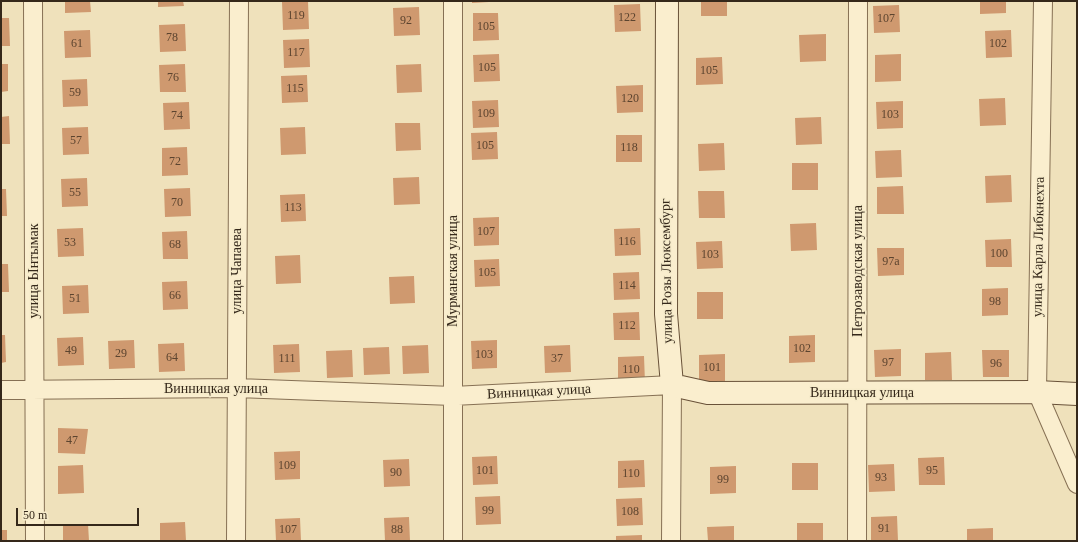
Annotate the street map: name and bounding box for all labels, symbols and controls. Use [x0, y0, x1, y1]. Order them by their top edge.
house number: 119 [287, 9, 305, 23]
house number: 122 [618, 11, 636, 25]
house number: 107 [877, 12, 895, 26]
house number: 92 [400, 14, 412, 28]
house number: 105 [477, 20, 495, 34]
house number: 78 [166, 31, 178, 45]
house number: 61 [71, 37, 83, 51]
house number: 102 [989, 37, 1007, 51]
house number: 117 [287, 46, 305, 60]
house number: 105 [478, 61, 496, 75]
house number: 105 [700, 64, 718, 78]
house number: 76 [167, 71, 179, 85]
house number: 115 [286, 82, 304, 96]
house number: 59 [69, 86, 81, 100]
house number: 120 [621, 92, 639, 106]
house number: 109 [477, 107, 495, 121]
house number: 103 [881, 108, 899, 122]
house number: 74 [171, 109, 183, 123]
house number: 57 [70, 134, 82, 148]
house number: 105 [476, 139, 494, 153]
house number: 118 [620, 141, 638, 155]
house number: 72 [169, 155, 181, 169]
street label: улица Карла Либкнехта [1029, 177, 1049, 317]
house number: 55 [69, 186, 81, 200]
house number: 70 [171, 196, 183, 210]
street label: улица Розы Люксембург [657, 198, 677, 344]
house number: 113 [284, 201, 302, 215]
street label: Петрозаводская улица [850, 205, 866, 337]
street label: Мурманская улица [445, 215, 461, 327]
street label: улица Ынтымак [26, 223, 42, 319]
house number: 107 [477, 225, 495, 239]
street label: улица Чапаева [229, 228, 245, 314]
house number: 116 [618, 235, 636, 249]
house number: 53 [64, 236, 76, 250]
house number: 68 [169, 238, 181, 252]
house number: 100 [990, 247, 1008, 261]
house number: 103 [701, 248, 719, 262]
house number: 97а [882, 255, 900, 269]
house number: 105 [478, 266, 496, 280]
house number: 114 [618, 279, 636, 293]
house number: 66 [169, 289, 181, 303]
house number: 51 [69, 292, 81, 306]
house number: 98 [989, 295, 1001, 309]
house number: 112 [618, 319, 636, 333]
house number: 102 [793, 342, 811, 356]
house number: 49 [65, 344, 77, 358]
house number: 29 [115, 347, 127, 361]
house number: 103 [475, 348, 493, 362]
house number: 64 [166, 351, 178, 365]
house number: 111 [278, 352, 296, 366]
house number: 37 [551, 352, 563, 366]
house number: 97 [882, 356, 894, 370]
house number: 96 [990, 357, 1002, 371]
house number: 101 [703, 361, 721, 375]
house number: 110 [622, 363, 640, 377]
street label: Винницкая улица [164, 381, 268, 397]
street label: Винницкая улица [487, 381, 591, 403]
street label: Винницкая улица [810, 385, 914, 401]
house number: 47 [66, 434, 78, 448]
house number: 109 [278, 459, 296, 473]
house number: 101 [476, 464, 494, 478]
house number: 95 [926, 464, 938, 478]
house number: 90 [390, 466, 402, 480]
house number: 110 [622, 467, 640, 481]
house number: 93 [875, 471, 887, 485]
house number: 99 [717, 473, 729, 487]
scale bar [18, 500, 141, 526]
house number: 99 [482, 504, 494, 518]
house number: 108 [621, 505, 639, 519]
text: 50 m [23, 508, 47, 522]
house number: 91 [878, 522, 890, 536]
house number: 107 [279, 523, 297, 537]
house number: 88 [391, 523, 403, 537]

